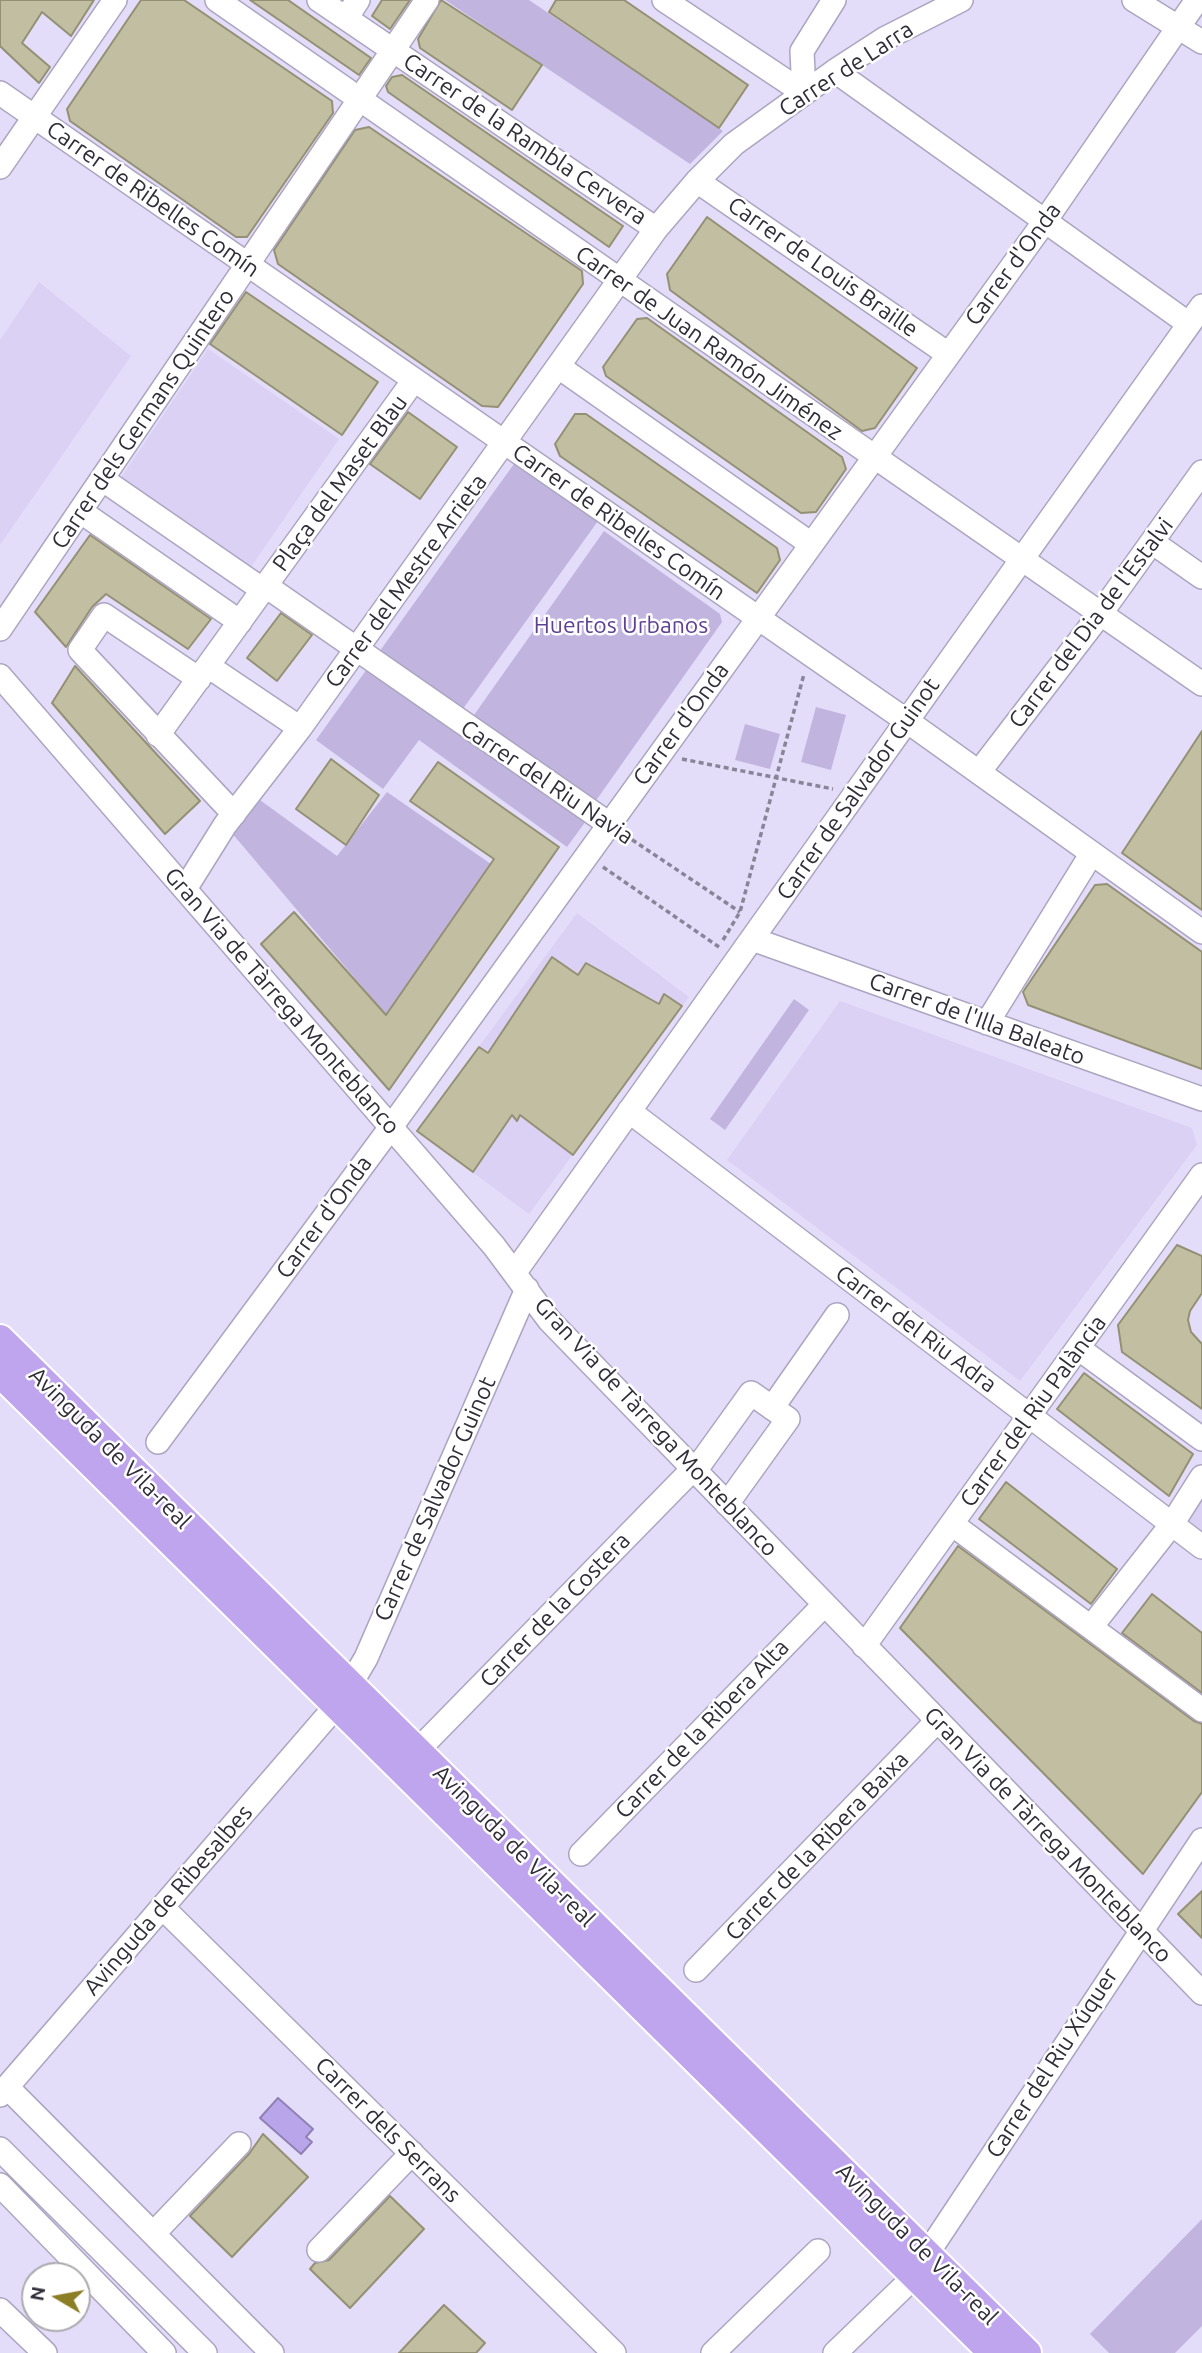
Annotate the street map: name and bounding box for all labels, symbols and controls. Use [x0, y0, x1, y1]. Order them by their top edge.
street label: Carrer de Larra [774, 15, 918, 123]
street label: Carrer de la Rambla Cervera [398, 47, 652, 231]
street label: Carrer de Ribelles Comín [41, 115, 265, 283]
street label: Carrer de Louis Braille [723, 191, 923, 343]
street label: Carrer d'Onda [959, 197, 1067, 331]
street label: Carrer de Juan Ramón Jiménez [570, 240, 848, 446]
street label: Carrer dels Germans Quintero [46, 284, 240, 554]
street label: Plaça del Maset Blau [267, 389, 413, 577]
street label: Carrer de Ribelles Comín [507, 438, 731, 606]
street label: Carrer del Mestre Arrieta [319, 469, 493, 693]
street label: Carrer del Dia de l'Estalvi [1003, 513, 1179, 733]
park label: Huertos Urbanos [534, 611, 708, 639]
street label: Carrer d'Onda [627, 657, 735, 791]
street label: Carrer de Salvador Guinot [771, 673, 945, 905]
street label: Carrer del Riu Navia [455, 714, 639, 850]
street label: Gran Via de Tàrrega Monteblanco [159, 862, 405, 1140]
street label: Carrer de l'Illa Baleato [865, 967, 1089, 1071]
street label: Carrer d'Onda [270, 1150, 378, 1284]
street label: Carrer del Riu Adra [830, 1259, 1002, 1399]
street label: Gran Via de Tàrrega Monteblanco [528, 1292, 784, 1562]
street label: Carrer del Riu Palància [954, 1310, 1112, 1512]
street label: Avinguda de Vila-real [23, 1361, 197, 1535]
street label: Carrer de Salvador Guinot [369, 1372, 501, 1626]
street label: Carrer de la Costera [474, 1527, 636, 1693]
street label: Carrer de la Ribera Alta [609, 1634, 795, 1824]
street label: Gran Via de Tàrrega Monteblanco [918, 1701, 1178, 1969]
street label: Carrer de la Ribera Baixa [720, 1746, 914, 1946]
street label: Avinguda de Vila-real [427, 1759, 601, 1933]
street label: Avinguda de Ribesalbes [78, 1799, 258, 2001]
street label: Carrer del Riu Xúquer [980, 1963, 1124, 2163]
street label: Carrer dels Serrans [309, 2051, 467, 2209]
street label: Avinguda de Vila-real [830, 2157, 1004, 2331]
north arrow [21, 2262, 91, 2332]
text: N [25, 2285, 49, 2303]

